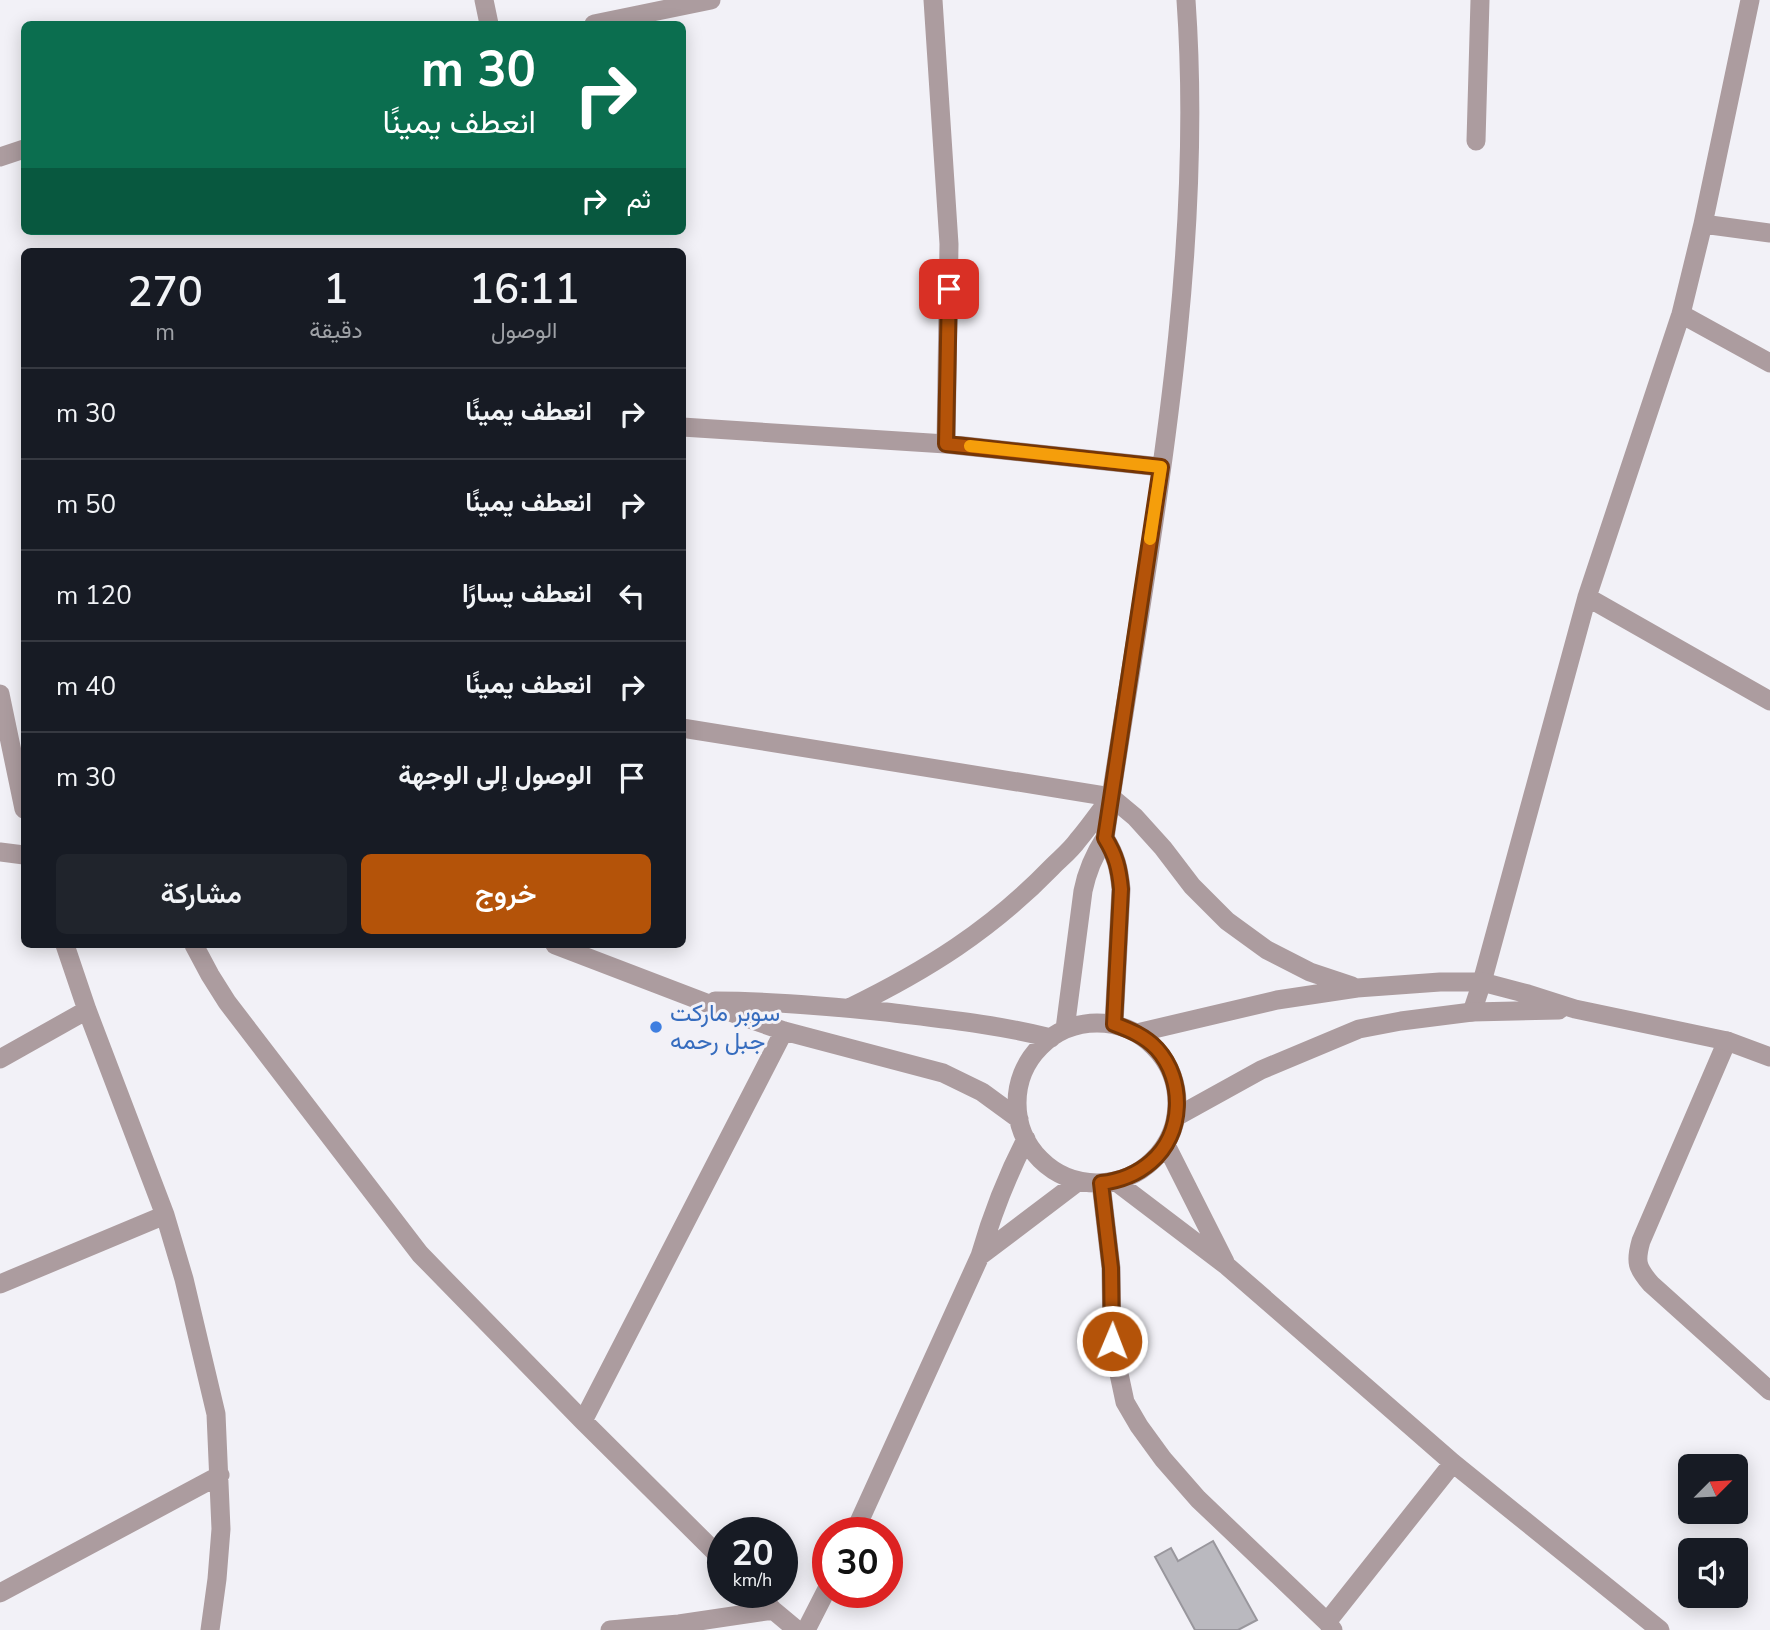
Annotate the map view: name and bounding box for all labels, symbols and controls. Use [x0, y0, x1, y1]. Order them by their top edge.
text: 30 m [421, 36, 536, 103]
icon: right [560, 49, 651, 140]
text: انعطف يمينًا [383, 101, 536, 144]
icon: right [575, 182, 613, 220]
text: ثم [627, 182, 651, 217]
pin [919, 259, 979, 319]
text: 1 [323, 261, 349, 318]
text: 16:11 [469, 261, 580, 318]
text: 270 [127, 264, 203, 321]
icon: arrive [930, 270, 968, 308]
text: دقيقة [309, 315, 363, 346]
text: الوصول [491, 315, 557, 346]
text: m [155, 317, 175, 348]
text: انعطف يمينًا [465, 394, 592, 429]
icon: right [613, 395, 651, 433]
text: 30 m [56, 396, 116, 431]
text: انعطف يمينًا [465, 485, 592, 520]
icon: right [613, 486, 651, 524]
text: 50 m [56, 487, 116, 522]
text: انعطف يسارًا [462, 576, 592, 611]
icon: left [613, 577, 651, 615]
text: 120 m [56, 578, 132, 613]
text: انعطف يمينًا [465, 667, 592, 702]
icon: right [613, 668, 651, 706]
text: 40 m [56, 669, 116, 704]
text: الوصول إلى الوجهة [398, 758, 592, 793]
icon: arrive [613, 759, 651, 797]
text: 30 m [56, 760, 116, 795]
button: مشاركة [56, 854, 347, 934]
button: خروج [361, 854, 651, 934]
place label: سوبر ماركت جبل رحمه [670, 997, 780, 1057]
marker: سوبر ماركت جبل رحمه [648, 1019, 664, 1035]
position arrow [1075, 1304, 1149, 1378]
north arrow [1678, 1454, 1748, 1524]
map controls [1678, 1454, 1748, 1608]
speed limit sign: 30 [812, 1517, 903, 1608]
text: 20 [731, 1530, 774, 1577]
button: sound [1678, 1538, 1748, 1608]
text: km/h [733, 1568, 772, 1592]

